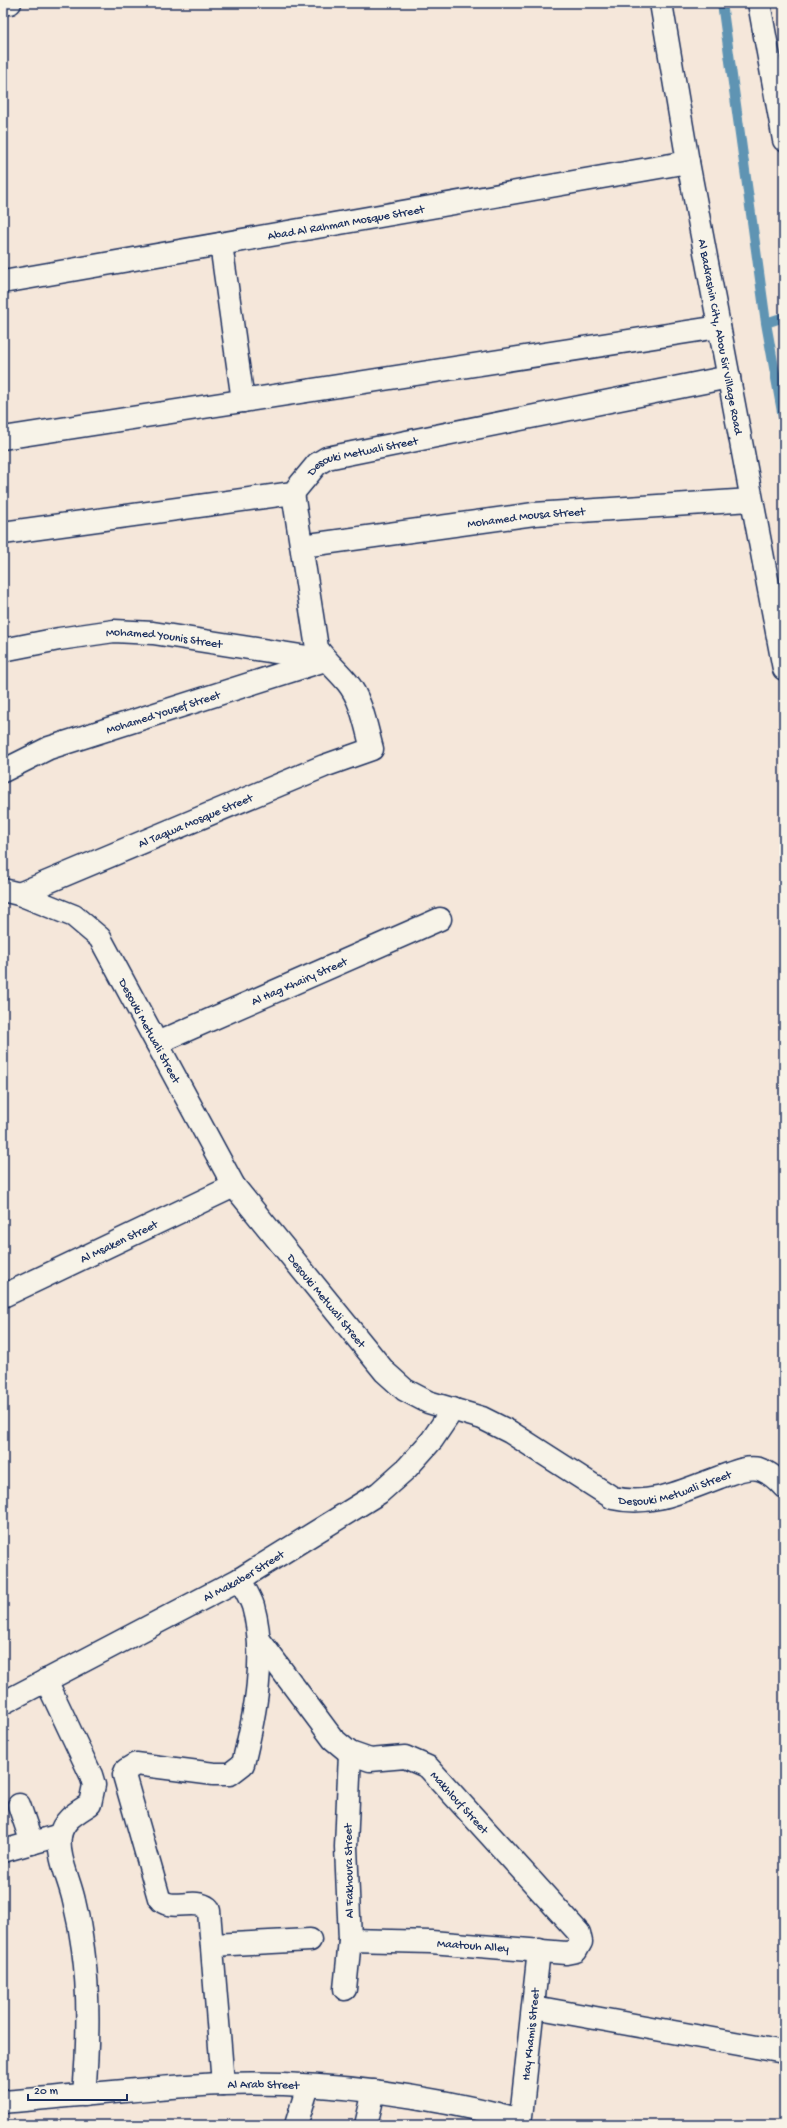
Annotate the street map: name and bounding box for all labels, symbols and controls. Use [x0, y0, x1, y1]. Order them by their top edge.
street label: Abad Al Rahman Mosque Street [267, 203, 427, 245]
street label: Al Badrashin City, Abou Sir Village Road [694, 238, 745, 437]
street label: Desouki Metwali Street [304, 435, 420, 480]
street label: Mohamed Mousa Street [467, 506, 587, 532]
street label: Mohamed Younis Street [105, 626, 224, 653]
street label: Mohamed Yousef Street [105, 689, 223, 738]
street label: Al Taqwa Mosque Street [137, 791, 256, 852]
street label: Al Hag Khairy Street [250, 955, 351, 1010]
street label: Desouki Metwali Street [114, 976, 183, 1087]
street label: Al Msaken Street [78, 1218, 161, 1267]
street label: Desouki Metwali Street [282, 1251, 368, 1352]
street label: Desouki Metwali Street [616, 1468, 735, 1510]
street label: Al Makaber Street [201, 1548, 288, 1606]
street label: Makhlouf Street [426, 1769, 491, 1838]
street label: Al Fakhoura Street [342, 1822, 358, 1918]
street label: Maatouh Alley [436, 1937, 509, 1957]
street label: Hay Khamis Street [520, 1987, 544, 2081]
scale bar [28, 2076, 127, 2102]
street label: Al Arab Street [227, 2079, 300, 2094]
text: 20 m [34, 2085, 59, 2099]

